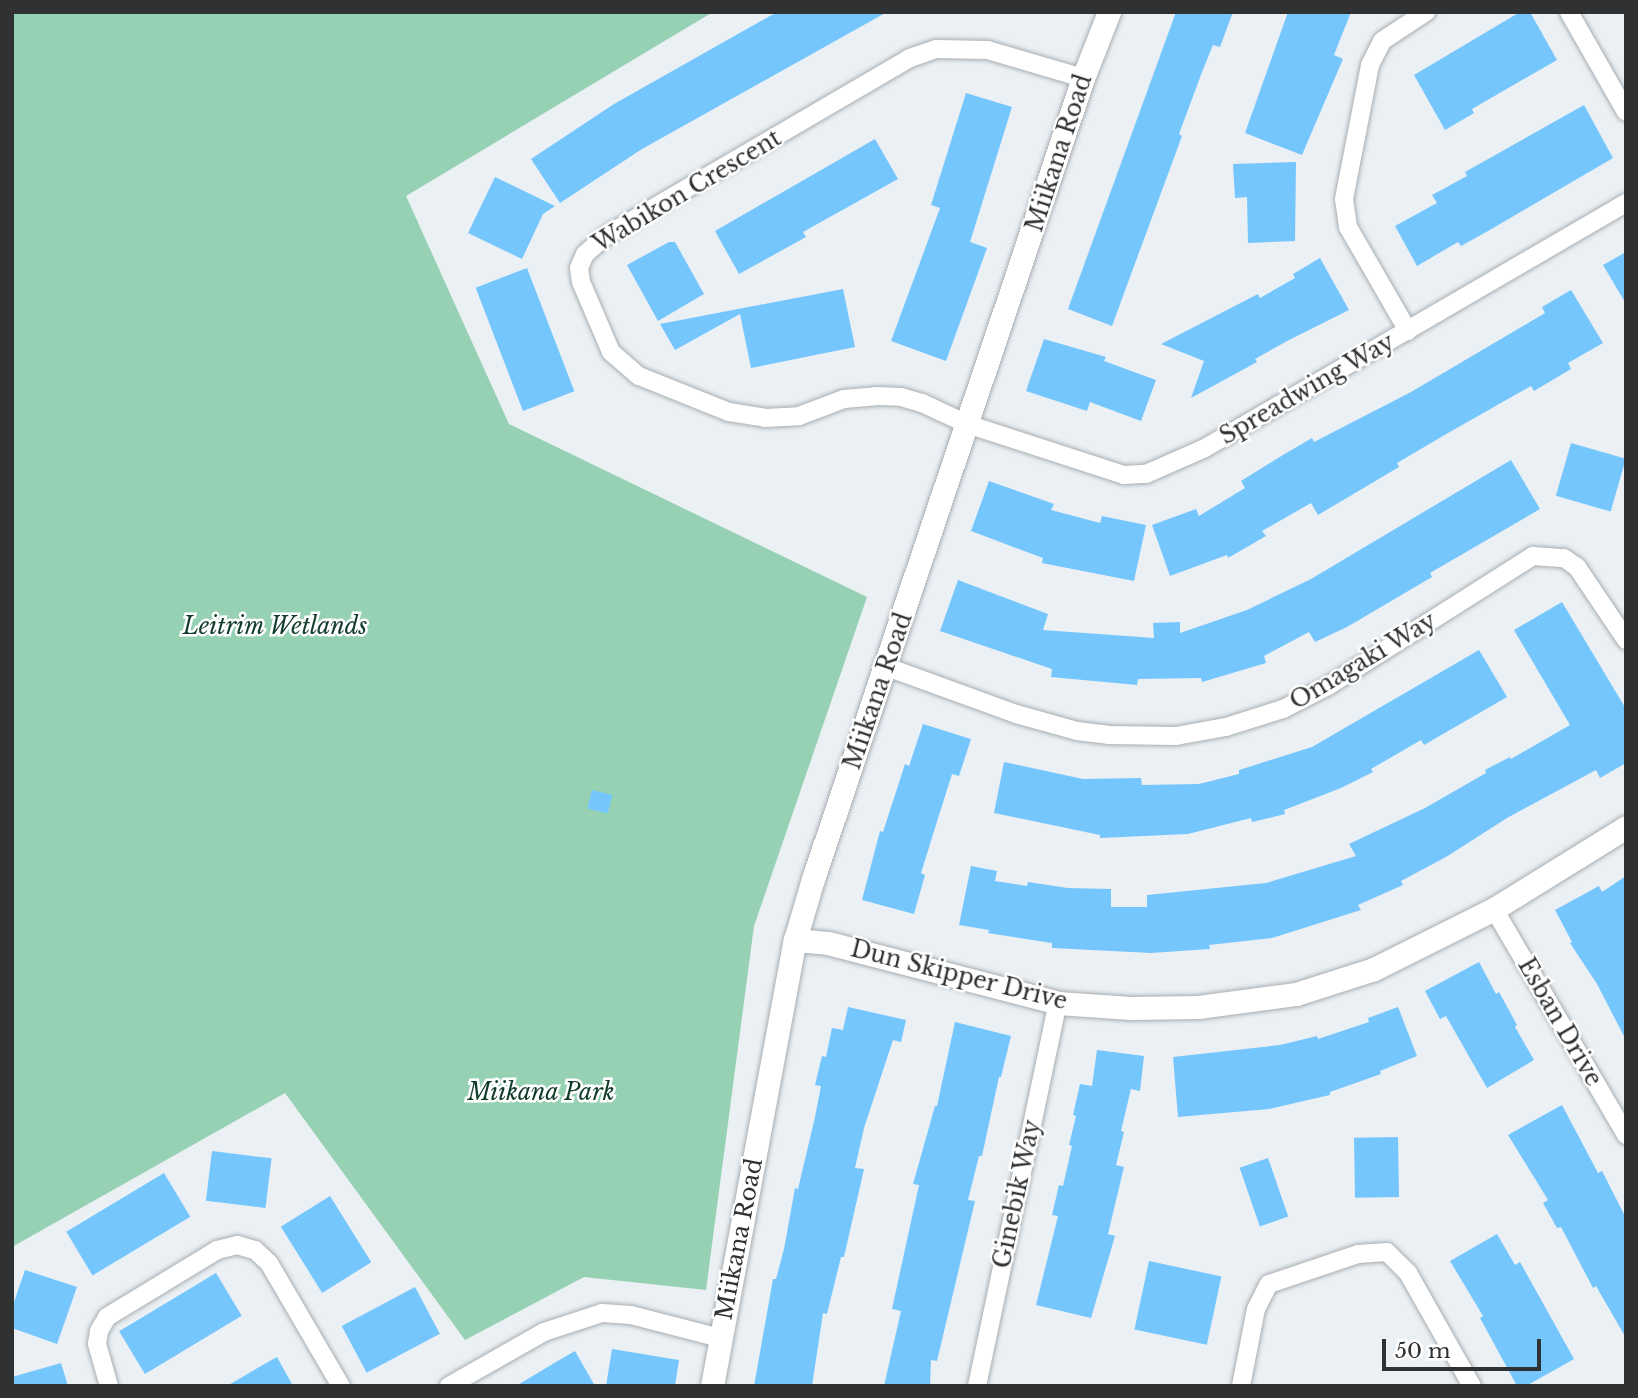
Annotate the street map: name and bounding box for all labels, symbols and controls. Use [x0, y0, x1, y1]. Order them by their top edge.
street label: Miikana Road [1021, 71, 1097, 235]
street label: Wabikon Crescent [588, 124, 786, 258]
street label: Spreadwing Way [1214, 328, 1400, 450]
street label: Omagaki Way [1285, 606, 1441, 716]
street label: Miikana Road [838, 609, 918, 773]
park label: Leitrim Wetlands [182, 612, 368, 640]
street label: Dun Skipper Drive [848, 935, 1070, 1015]
street label: Esban Drive [1512, 953, 1608, 1091]
park label: Miikana Park [467, 1078, 615, 1106]
street label: Ginebik Way [988, 1117, 1046, 1271]
street label: Miikana Road [710, 1156, 768, 1322]
scale bar [1386, 1324, 1545, 1368]
text: 50 m [1395, 1338, 1450, 1364]

